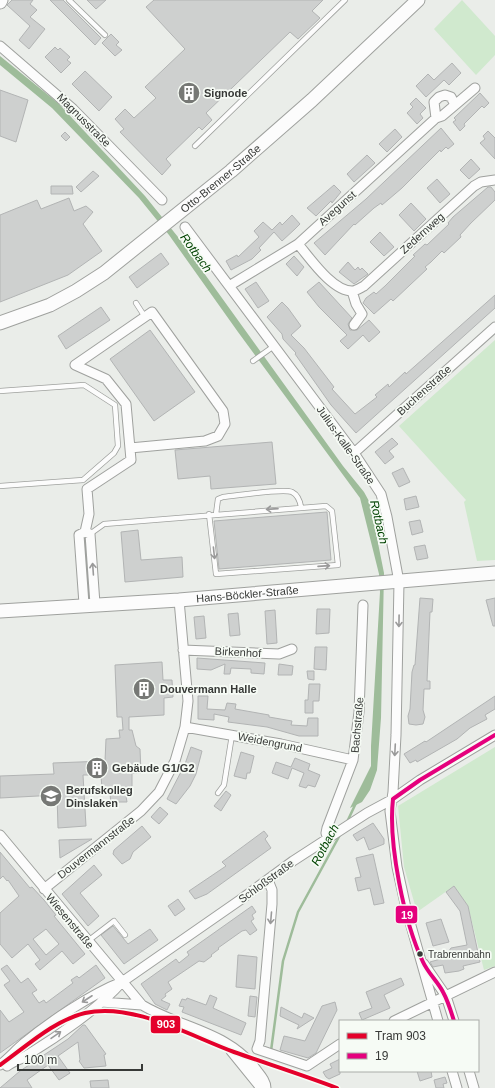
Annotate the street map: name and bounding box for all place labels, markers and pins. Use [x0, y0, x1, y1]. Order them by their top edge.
building icon: Signode [176, 80, 202, 106]
place label: Signode [204, 87, 247, 99]
building icon: Douvermann Halle [131, 676, 157, 702]
place label: Douvermann Halle [160, 683, 257, 695]
building icon: Gebäude G1/G2 [84, 755, 110, 781]
place label: Gebäude G1/G2 [112, 762, 195, 774]
school or university icon: Berufskolleg Dinslaken [38, 783, 64, 809]
place label: Berufskolleg Dinslaken [66, 784, 133, 809]
marker: Trabrennbahn [415, 949, 425, 959]
place label: Trabrennbahn [428, 949, 490, 960]

